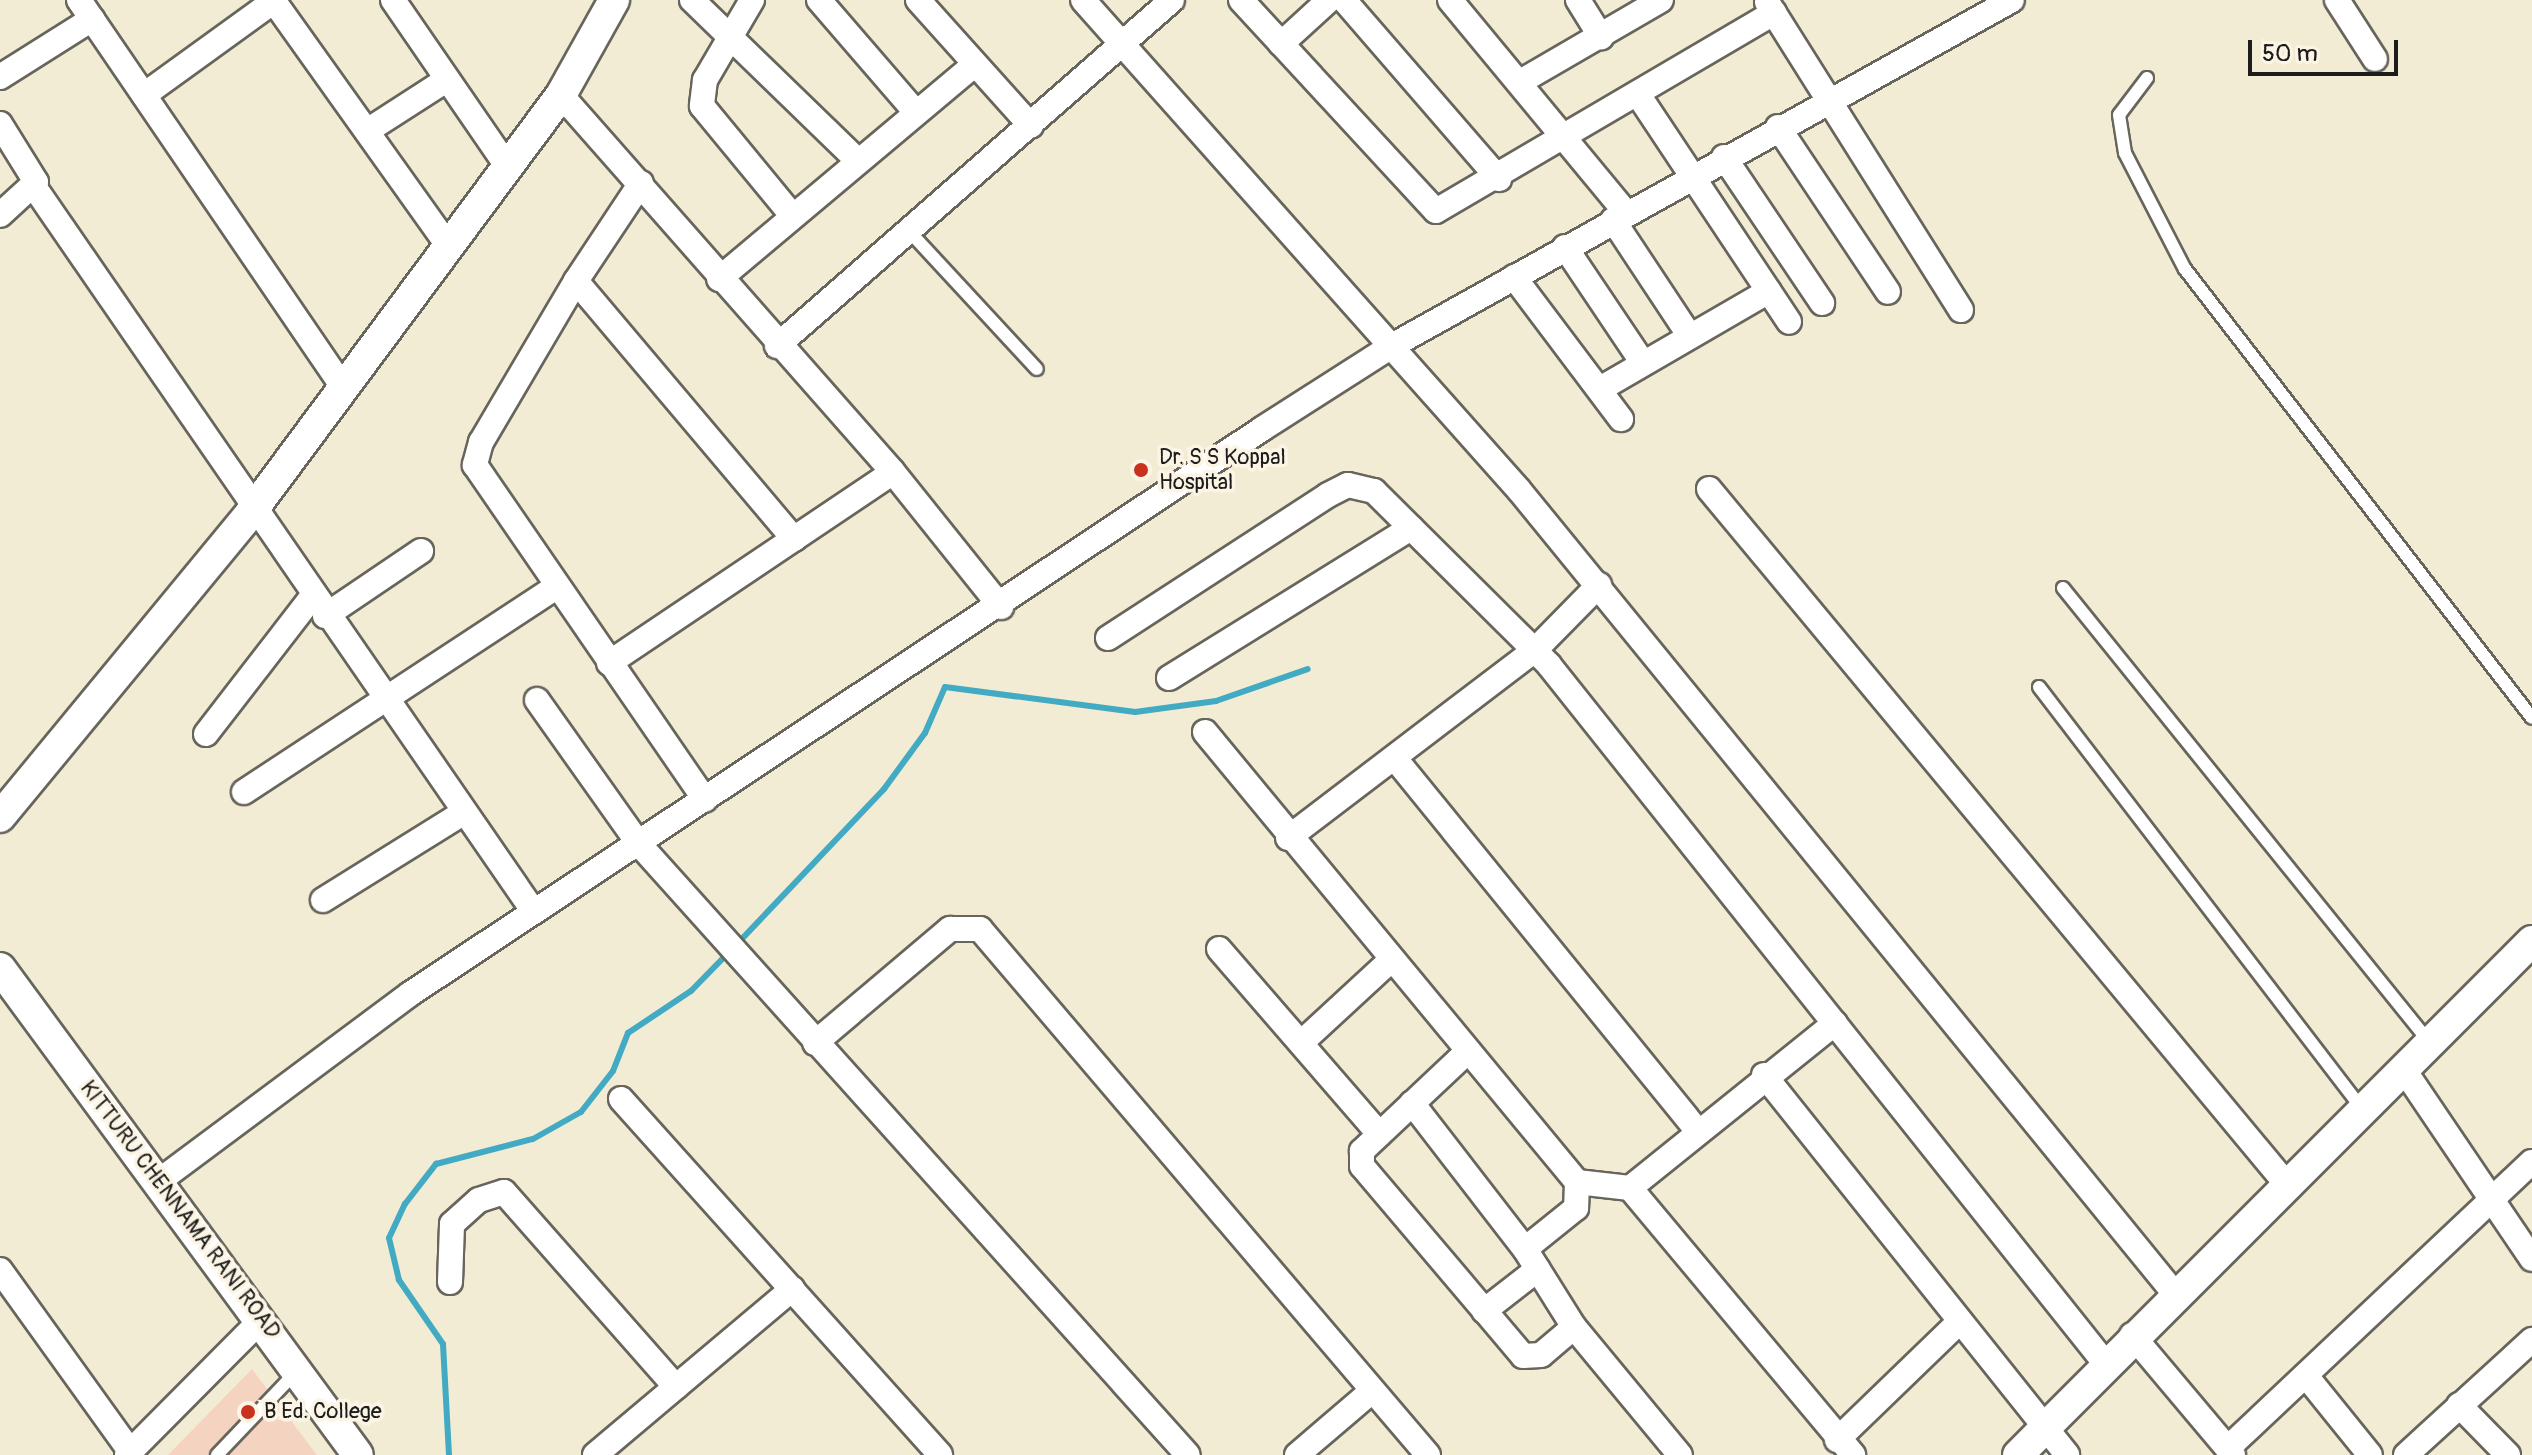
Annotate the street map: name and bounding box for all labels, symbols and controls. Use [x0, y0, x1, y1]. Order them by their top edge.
scale bar [2252, 24, 2402, 74]
text: 50 m [2262, 39, 2318, 68]
place label: Dr. S S Koppal Hospital [1159, 444, 1286, 496]
marker: Dr. S S Koppal Hospital [1130, 459, 1152, 481]
street label: KITTURU CHENNAMA RANI ROAD [74, 1076, 286, 1344]
place label: B Ed. College [264, 1399, 382, 1425]
marker: B Ed. College [239, 1403, 257, 1421]

